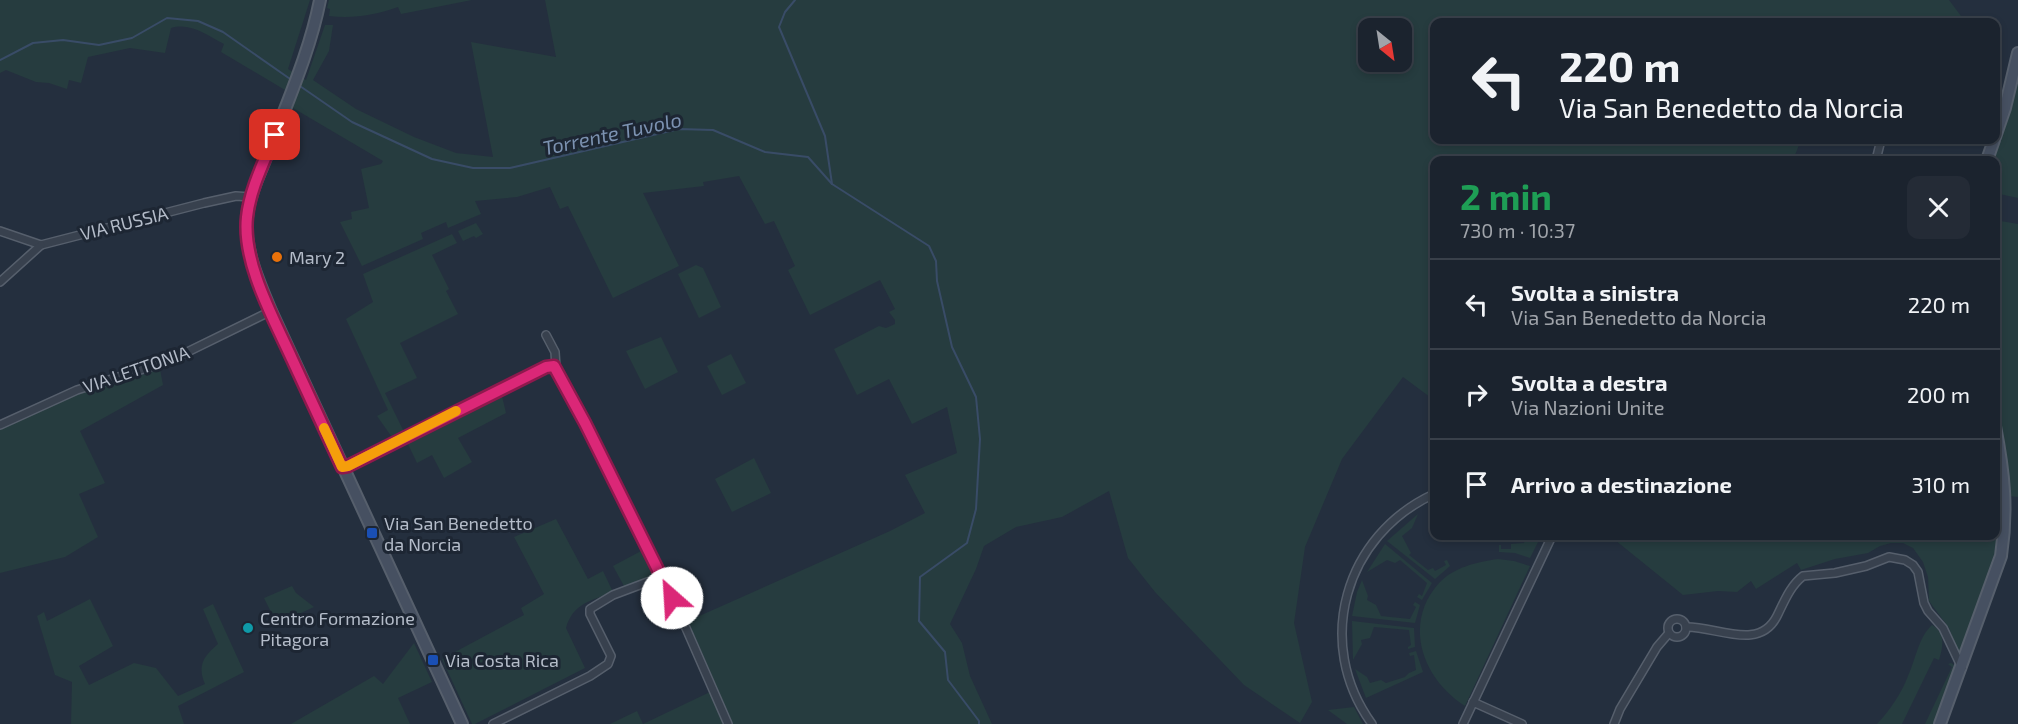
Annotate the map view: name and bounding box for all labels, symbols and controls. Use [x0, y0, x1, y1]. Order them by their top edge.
north arrow [1358, 18, 1412, 72]
map controls [1358, 18, 1412, 72]
text: 220 m [1559, 40, 1680, 90]
icon: left [1460, 42, 1538, 120]
text: Via San Benedetto da Norcia [1559, 91, 1904, 123]
water label: Torrente Tuvolo [540, 107, 684, 159]
pin [249, 109, 300, 160]
icon: arrive [258, 118, 291, 151]
text: 2 min [1460, 174, 1552, 217]
button: close [1907, 176, 1970, 239]
street label: VIA RUSSIA [78, 201, 171, 245]
text: 730 m · 10:37 [1460, 218, 1575, 242]
place label: Mary 2 [289, 246, 345, 268]
marker: Mary 2 [270, 250, 284, 264]
text: Svolta a sinistra [1511, 279, 1679, 305]
icon: left [1460, 288, 1493, 321]
text: 220 m [1908, 291, 1970, 317]
text: Via San Benedetto da Norcia [1511, 305, 1766, 329]
street label: VIA LETTONIA [80, 340, 193, 397]
text: Svolta a destra [1511, 369, 1668, 395]
icon: right [1460, 378, 1493, 411]
text: 200 m [1907, 381, 1970, 407]
text: Via Nazioni Unite [1511, 395, 1664, 419]
icon: arrive [1460, 468, 1493, 501]
text: Arrivo a destinazione [1511, 471, 1732, 497]
text: 310 m [1912, 471, 1970, 497]
place label: Via San Benedetto da Norcia [384, 512, 533, 555]
marker: Via San Benedetto da Norcia [365, 526, 379, 540]
position arrow [640, 566, 704, 630]
place label: Centro Formazione Pitagora [260, 607, 415, 650]
marker: Centro Formazione Pitagora [241, 621, 255, 635]
place label: Via Costa Rica [445, 649, 559, 671]
marker: Via Costa Rica [426, 653, 440, 667]

